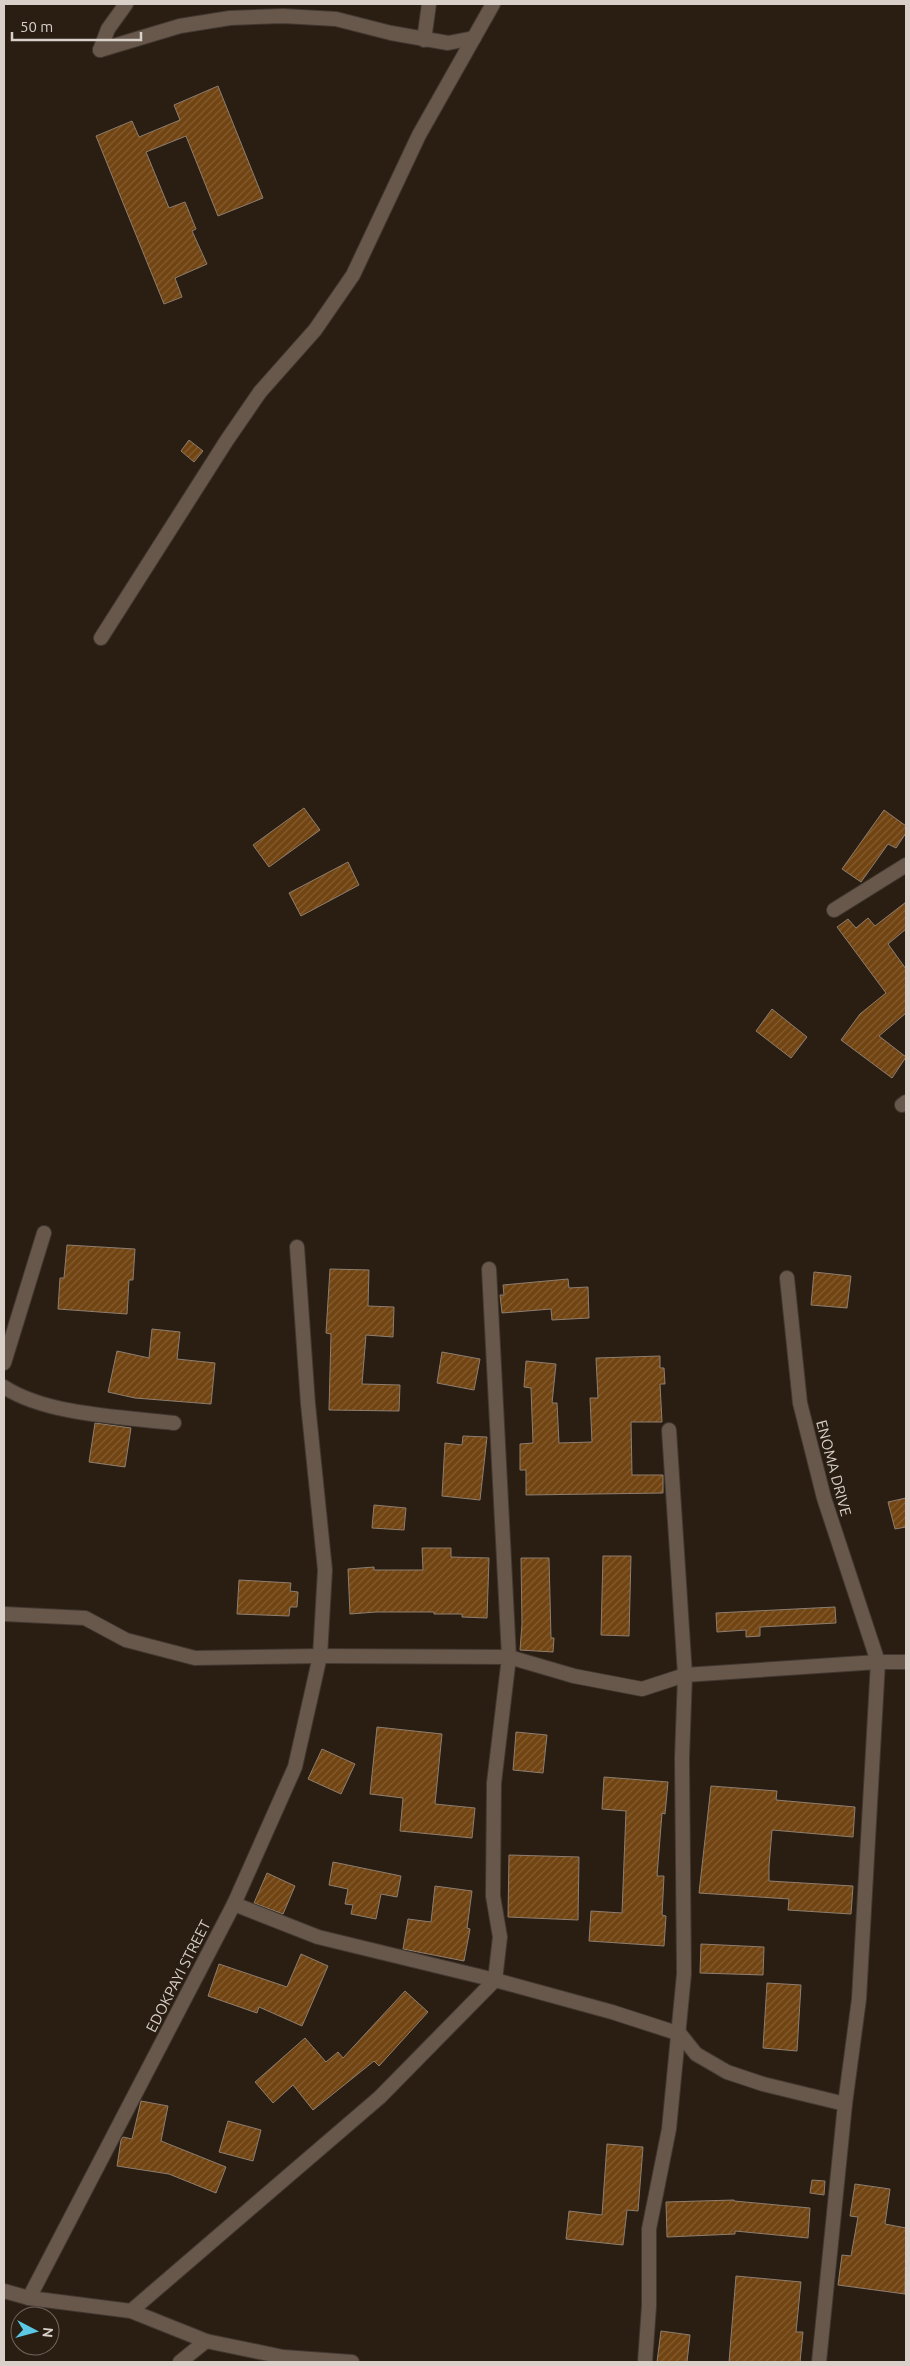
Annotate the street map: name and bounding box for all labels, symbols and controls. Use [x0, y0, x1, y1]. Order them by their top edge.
scale bar [12, 10, 141, 42]
text: 50 m [20, 18, 53, 35]
street label: ENOMA DRIVE [813, 1418, 855, 1518]
street label: EDOKPAYI STREET [142, 1917, 214, 2035]
north arrow [10, 2306, 60, 2356]
text: N [39, 2326, 56, 2338]

